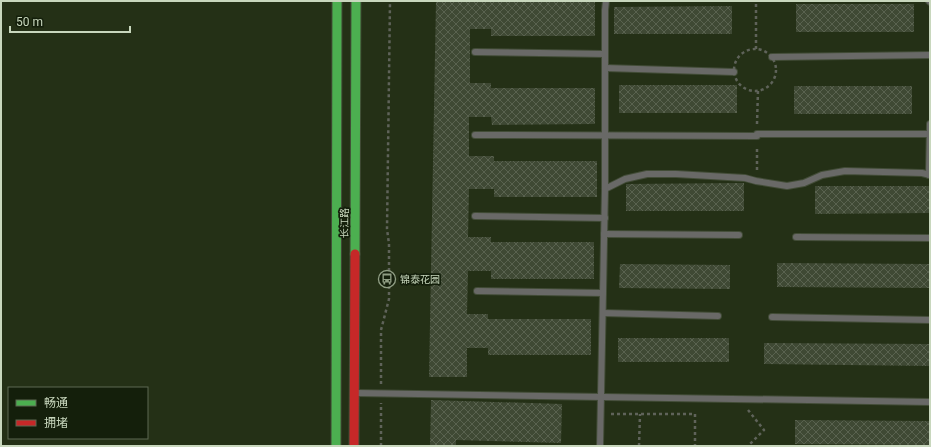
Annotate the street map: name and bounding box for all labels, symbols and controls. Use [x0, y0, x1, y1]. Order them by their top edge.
scale bar [10, 8, 130, 34]
text: 50 m [16, 15, 43, 29]
street label: 长江路 [339, 208, 350, 238]
bus stop icon: 锦泰花园 [377, 269, 397, 289]
place label: 锦泰花园 [400, 274, 440, 285]
legend [8, 387, 148, 439]
text: 畅通 [44, 396, 68, 410]
text: 拥堵 [44, 416, 68, 430]

